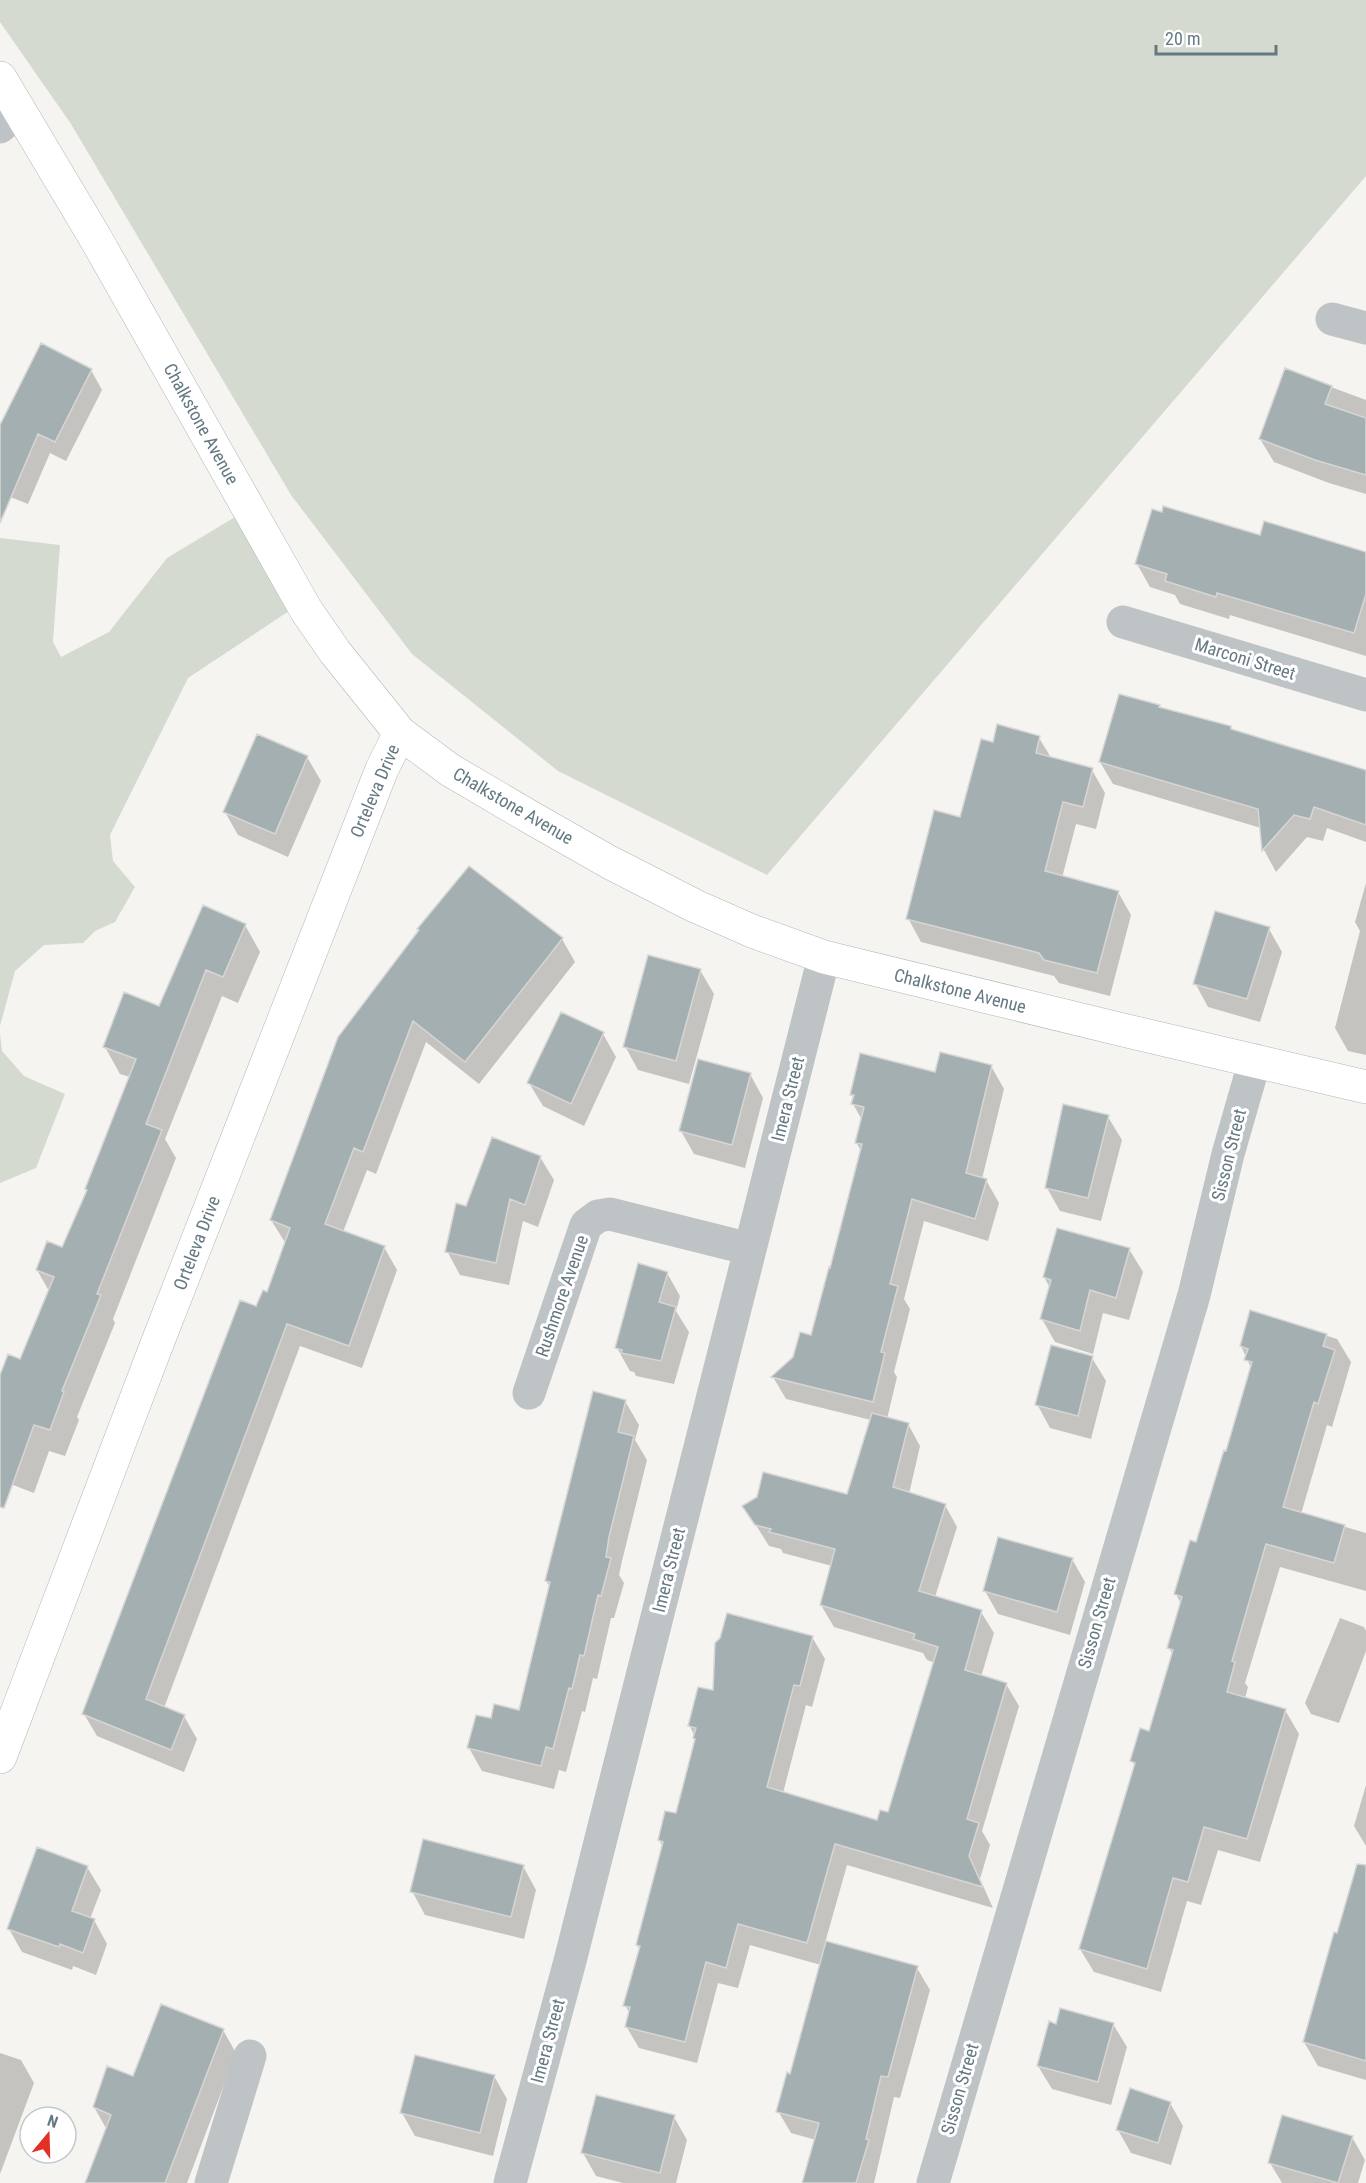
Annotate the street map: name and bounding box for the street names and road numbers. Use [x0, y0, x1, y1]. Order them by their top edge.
street label: Chalkstone Avenue [159, 360, 243, 488]
street label: Marconi Street [1192, 633, 1298, 684]
street label: Orteleva Drive [345, 741, 404, 841]
street label: Chalkstone Avenue [449, 763, 577, 848]
street label: Chalkstone Avenue [892, 964, 1028, 1017]
street label: Imera Street [767, 1054, 808, 1143]
street label: Sisson Street [1207, 1107, 1250, 1203]
street label: Orteleva Drive [169, 1193, 224, 1293]
street label: Rushmore Avenue [531, 1232, 592, 1360]
street label: Imera Street [648, 1525, 689, 1614]
street label: Sisson Street [1073, 1575, 1120, 1671]
street label: Imera Street [526, 1996, 569, 2085]
street label: Sisson Street [936, 2041, 983, 2137]

